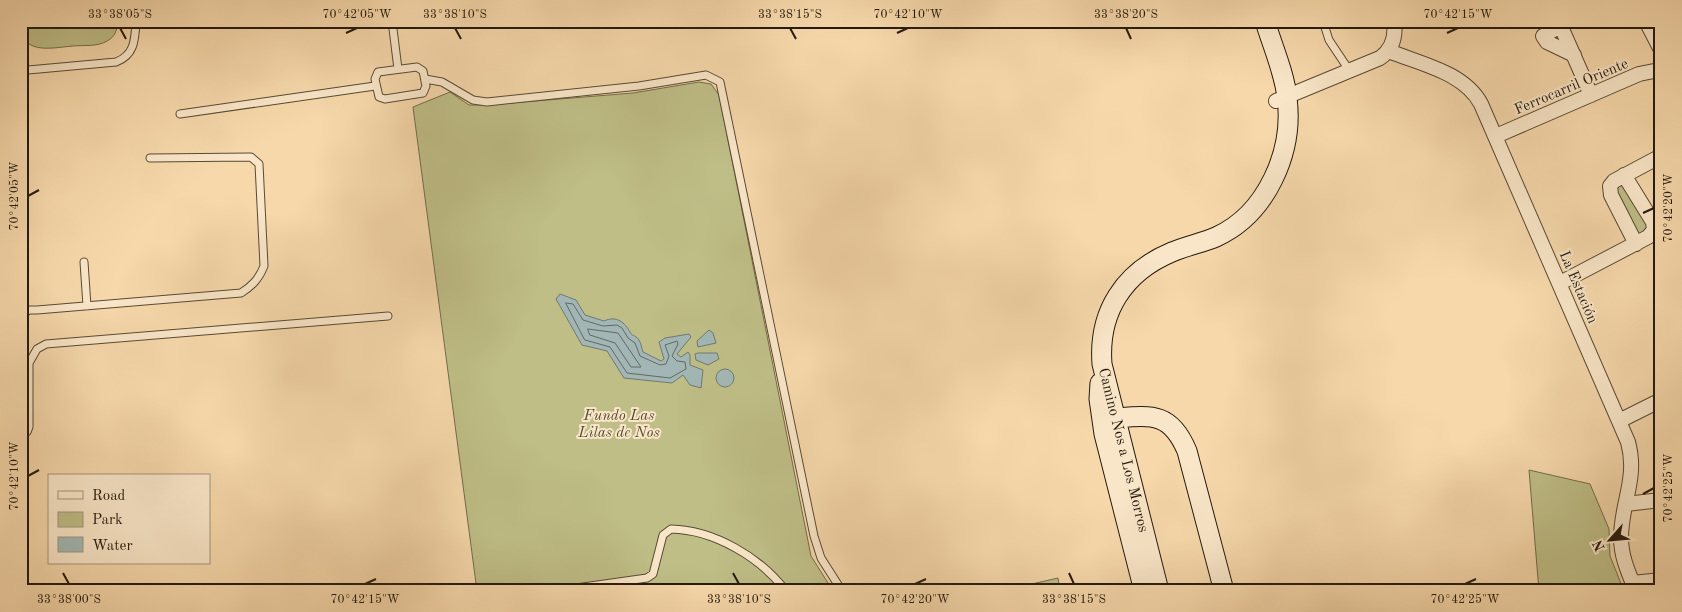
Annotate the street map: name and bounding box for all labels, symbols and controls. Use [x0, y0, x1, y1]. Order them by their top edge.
text: 33°38'05"S [88, 8, 152, 21]
text: 70°42'05"W [322, 8, 392, 21]
text: 33°38'15"S [758, 8, 822, 21]
text: 70°42'15"W [1423, 8, 1493, 21]
text: 33°38'10"S [423, 9, 487, 21]
text: 70°42'10"W [873, 9, 943, 21]
text: 33°38'20"S [1094, 9, 1158, 21]
street label: Ferrocarril Oriente [1512, 57, 1631, 118]
text: 70°42'05"W [8, 161, 21, 231]
text: 70°42'20"W [1663, 173, 1675, 243]
street label: La Estación [1556, 249, 1600, 326]
street label: Camino Nos a Los Morros [1095, 367, 1150, 534]
park label: Fundo Las Lilas de Nos [577, 409, 660, 441]
text: 70°42'10"W [9, 441, 21, 511]
text: 70°42'25"W [1662, 453, 1675, 523]
legend [48, 474, 210, 564]
text: Road [92, 489, 126, 504]
text: Park [92, 513, 123, 528]
north arrow [1584, 514, 1634, 564]
text: N [1591, 537, 1608, 553]
text: Water [92, 539, 133, 554]
text: 70°42'15"W [330, 593, 400, 606]
text: 33°38'15"S [1042, 593, 1106, 606]
text: 70°42'25"W [1430, 593, 1500, 606]
text: 33°38'00"S [37, 594, 101, 606]
text: 33°38'10"S [707, 594, 771, 606]
text: 70°42'20"W [880, 594, 950, 606]

